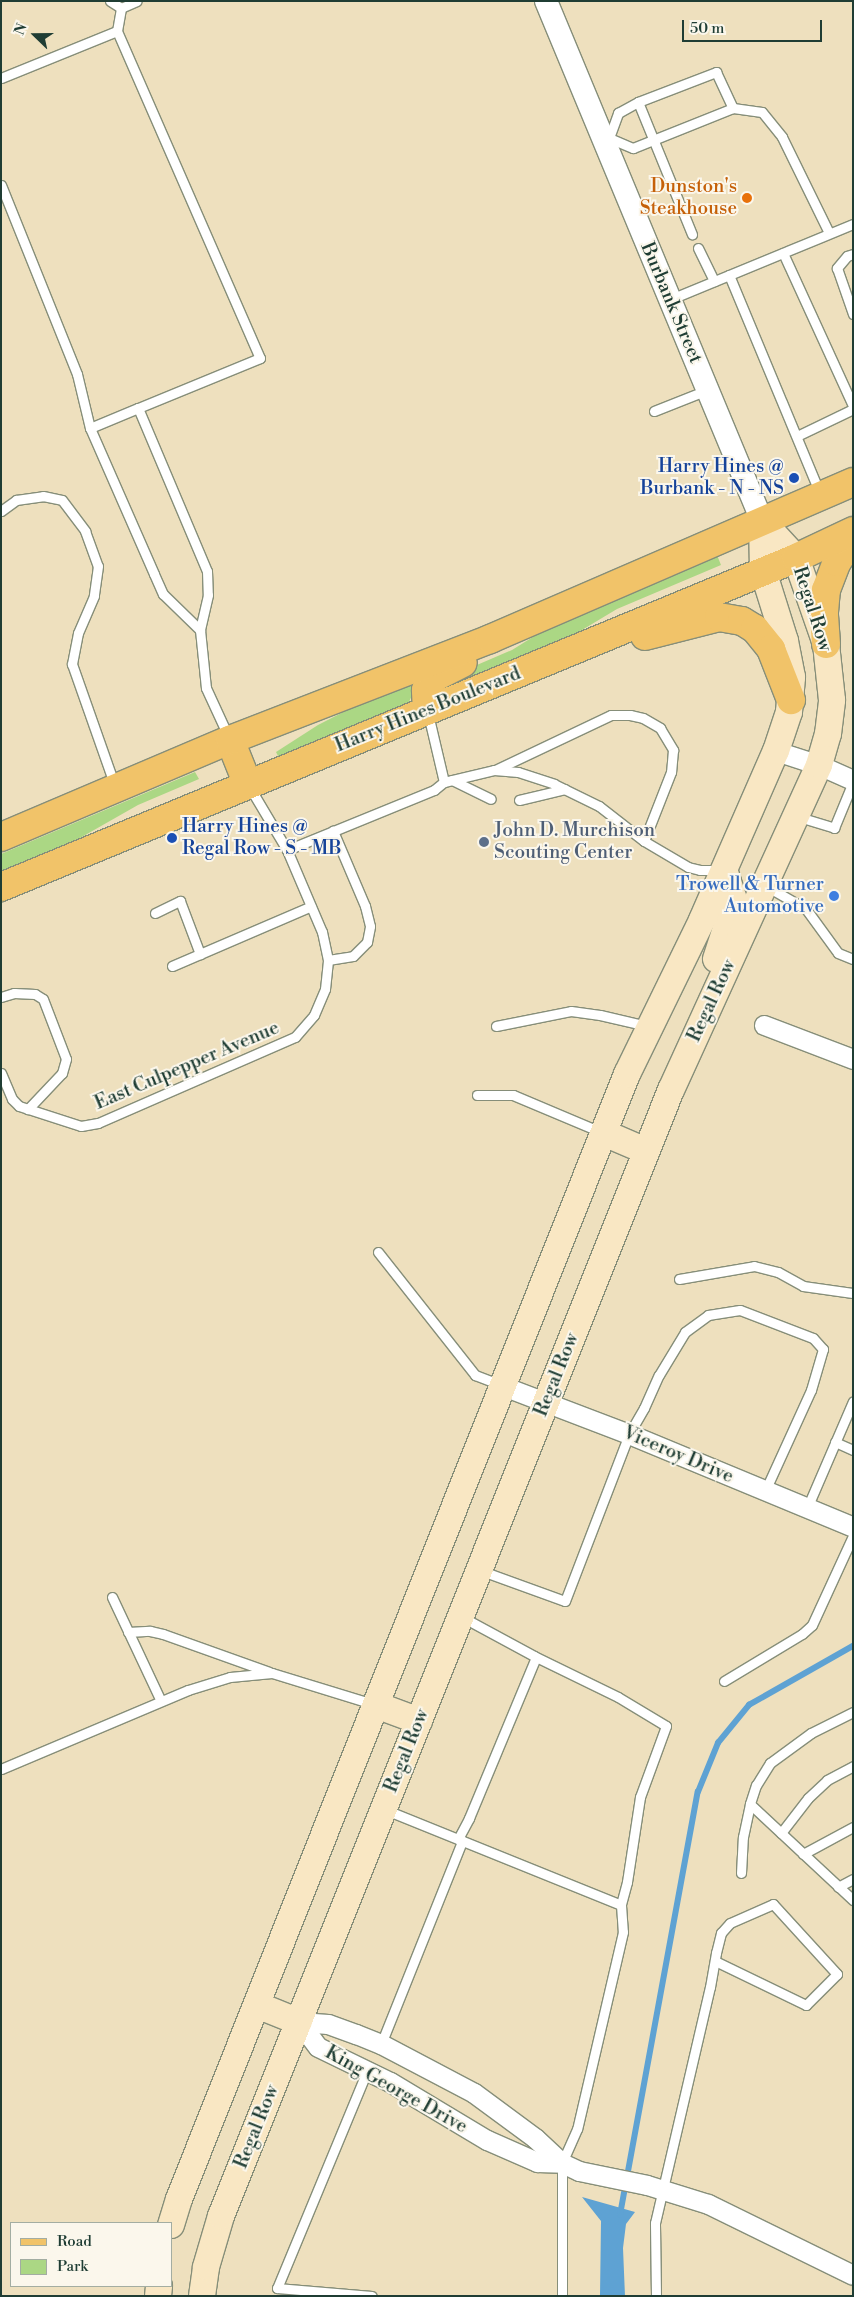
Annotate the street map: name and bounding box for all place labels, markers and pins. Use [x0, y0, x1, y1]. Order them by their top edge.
place label: Dunston's Steakhouse [640, 176, 737, 220]
marker: Dunston's Steakhouse [741, 192, 753, 204]
place label: Harry Hines @ Burbank - N - NS [640, 456, 784, 500]
marker: Harry Hines @ Burbank - N - NS [788, 472, 800, 484]
place label: Harry Hines @ Regal Row - S - MB [182, 816, 342, 860]
place label: John D. Murchison Scouting Center [494, 820, 655, 864]
marker: Harry Hines @ Regal Row - S - MB [166, 832, 178, 844]
marker: John D. Murchison Scouting Center [478, 836, 490, 848]
place label: Trowell & Turner Automotive [676, 874, 824, 918]
marker: Trowell & Turner Automotive [828, 890, 840, 902]

